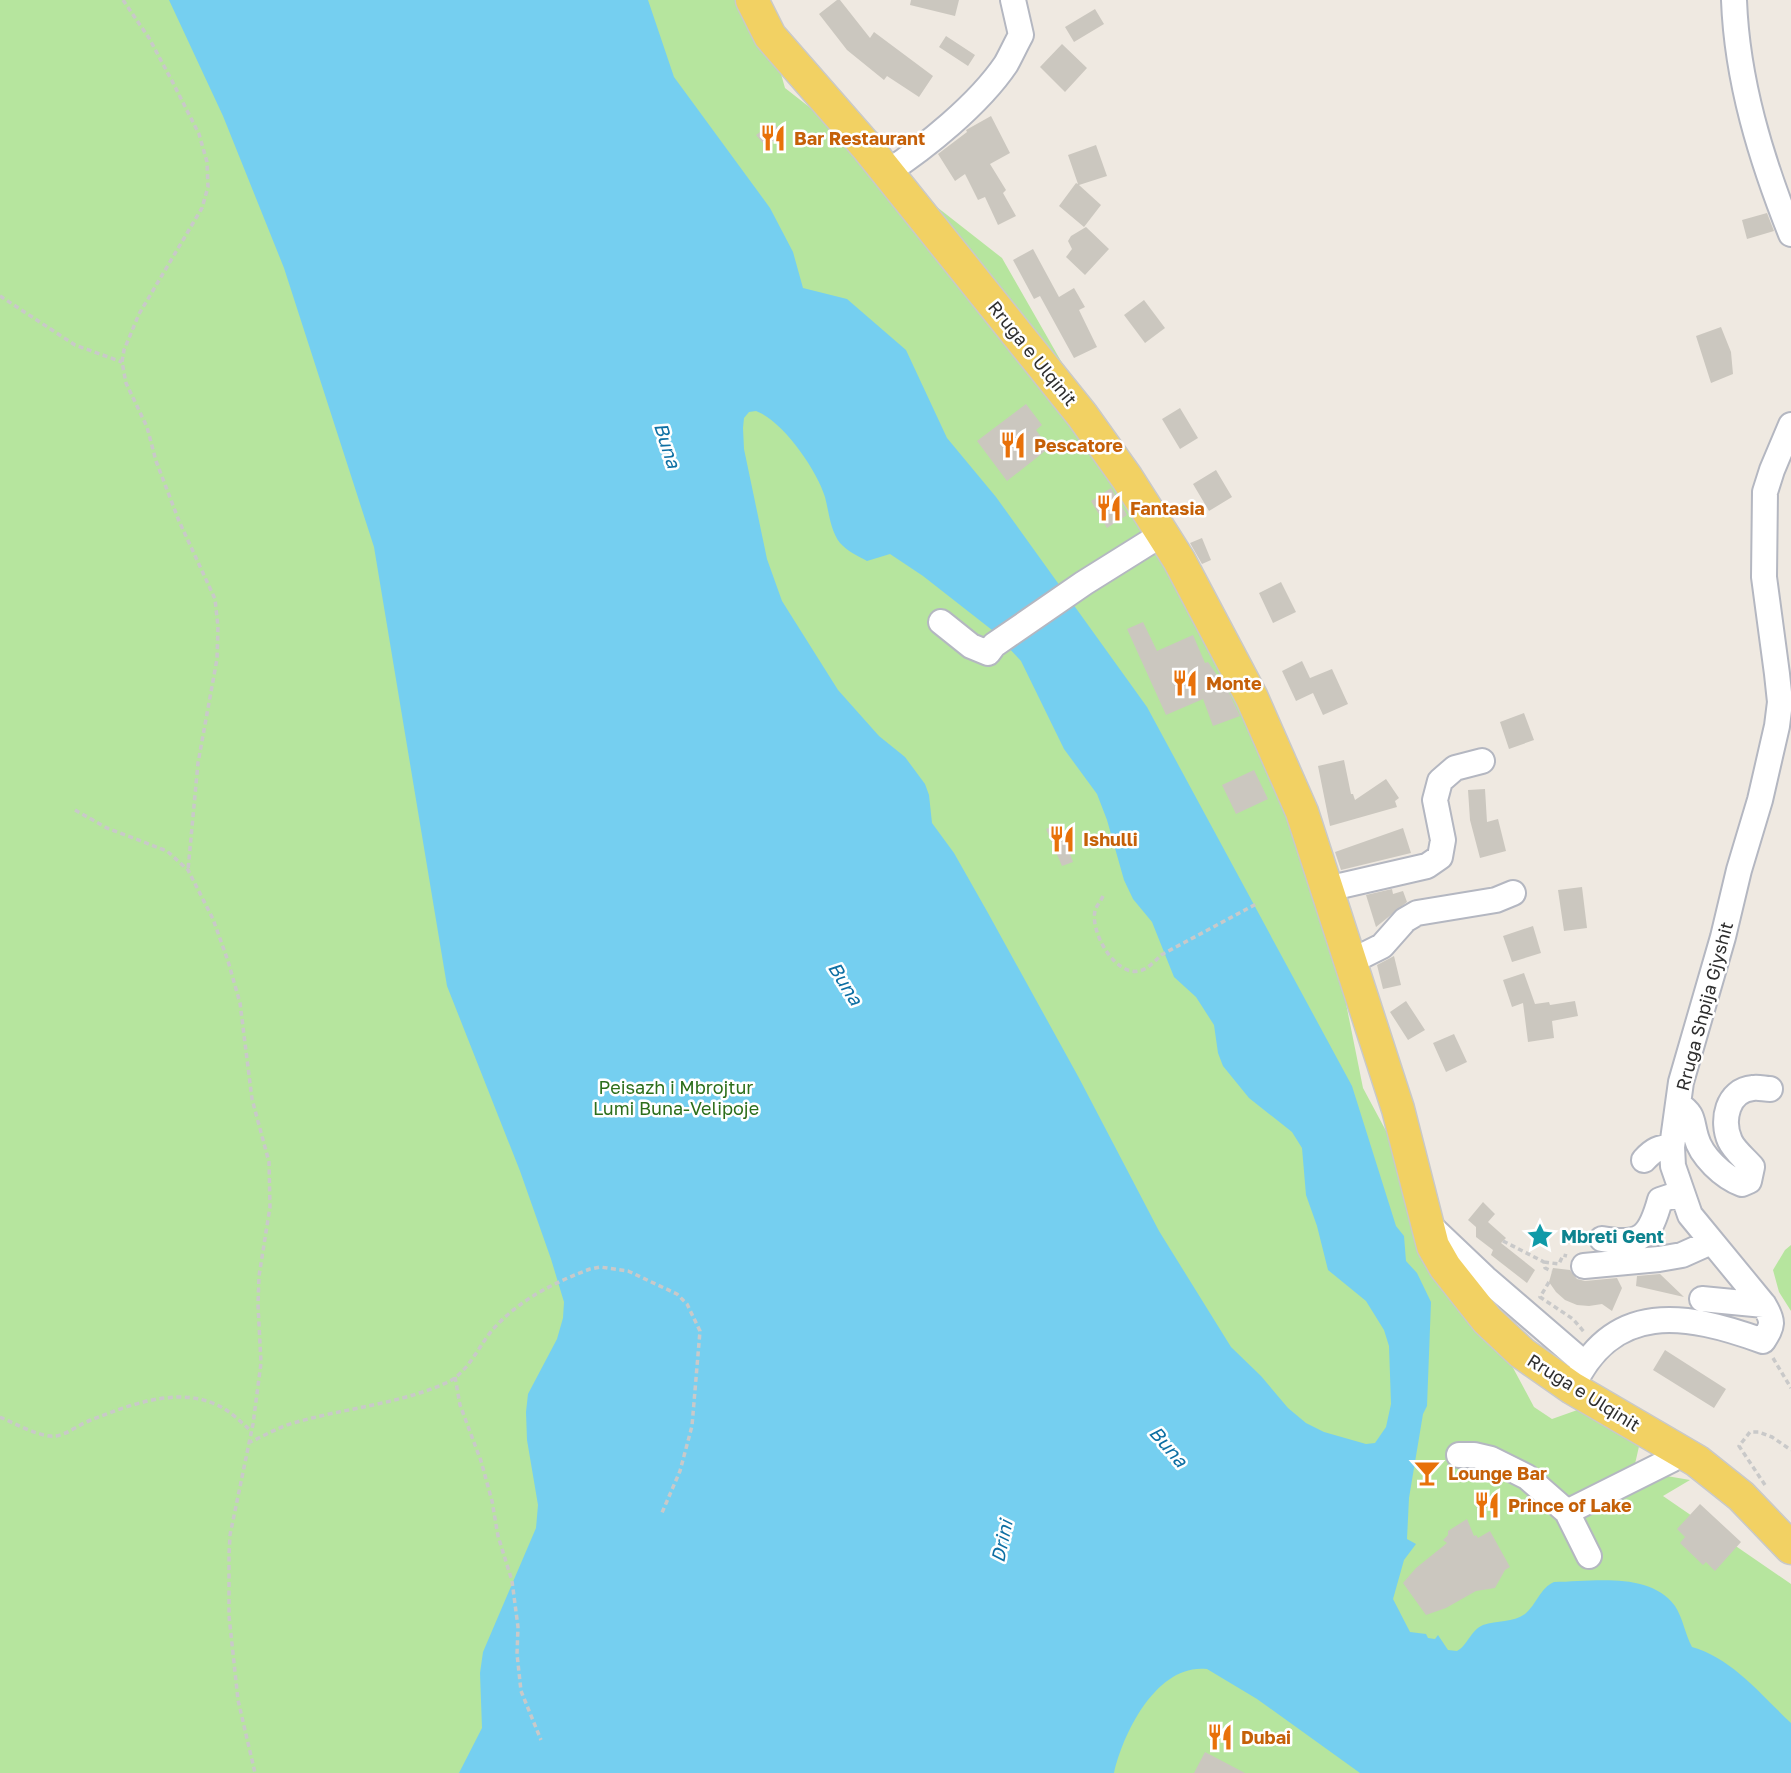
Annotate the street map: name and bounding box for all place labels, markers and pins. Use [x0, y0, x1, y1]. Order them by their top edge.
restaurant icon: Bar Restaurant [758, 123, 788, 153]
place label: Bar Restaurant [794, 127, 925, 149]
restaurant icon: Pescatore [998, 430, 1028, 460]
place label: Pescatore [1034, 434, 1123, 456]
restaurant icon: Fantasia [1094, 493, 1124, 523]
place label: Fantasia [1130, 497, 1205, 519]
restaurant icon: Monte [1170, 668, 1200, 698]
place label: Monte [1206, 672, 1262, 694]
restaurant icon: Ishulli [1047, 824, 1077, 854]
place label: Ishulli [1083, 828, 1138, 850]
place icon: Mbreti Gent [1525, 1221, 1555, 1251]
place label: Mbreti Gent [1561, 1225, 1664, 1247]
bar icon: Lounge Bar [1412, 1458, 1442, 1488]
place label: Lounge Bar [1448, 1462, 1547, 1484]
restaurant icon: Prince of Lake [1472, 1490, 1502, 1520]
place label: Prince of Lake [1508, 1494, 1632, 1516]
restaurant icon: Dubai [1205, 1722, 1235, 1752]
place label: Dubai [1241, 1726, 1291, 1748]

